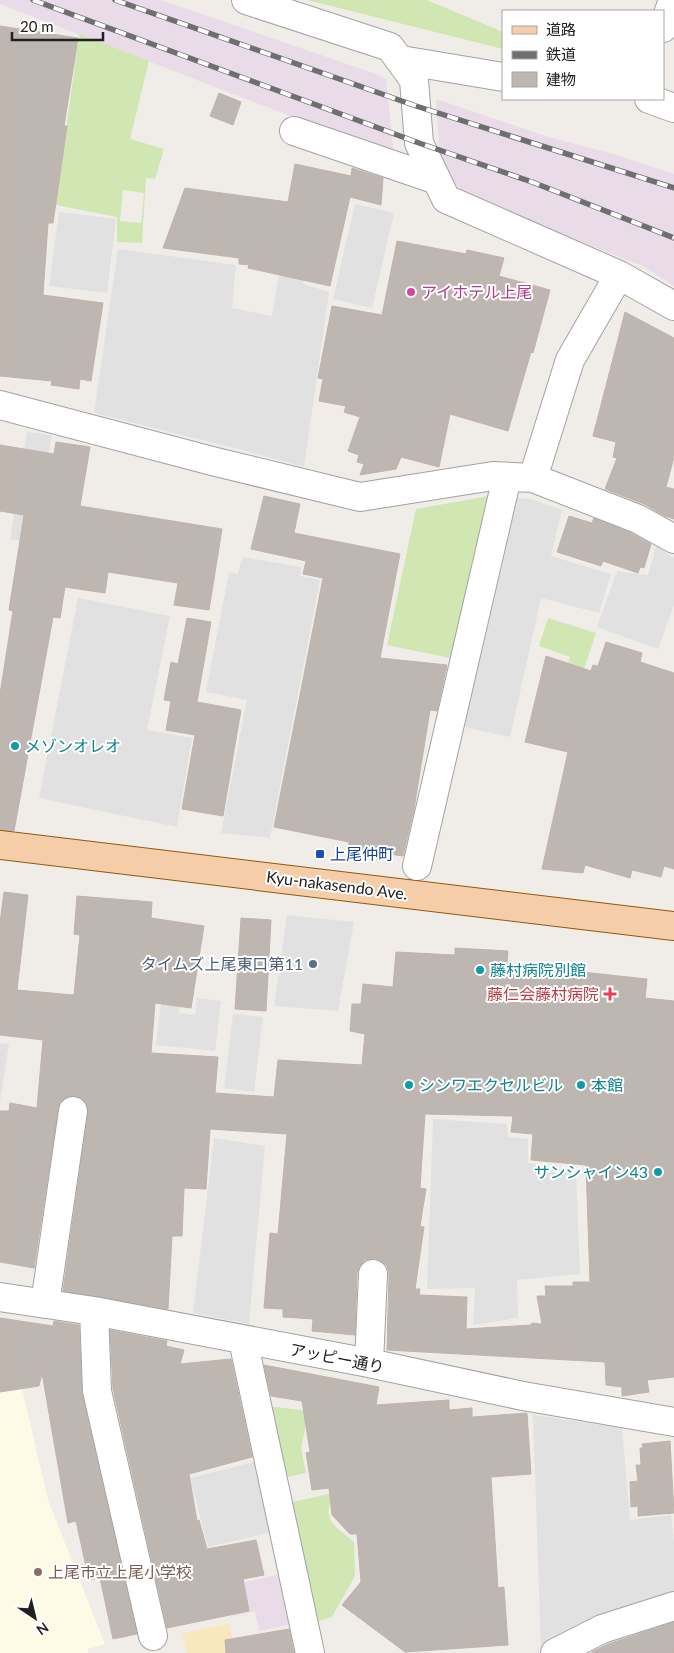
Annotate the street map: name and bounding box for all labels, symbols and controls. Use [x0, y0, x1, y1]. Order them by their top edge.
scale bar [12, 10, 104, 42]
legend [502, 10, 664, 100]
text: 20 m [20, 17, 54, 35]
text: 道路 [546, 20, 576, 38]
text: 鉄道 [546, 45, 576, 63]
text: 建物 [546, 70, 576, 88]
place label: アイホテル上尾 [421, 282, 532, 301]
marker: アイホテル上尾 [405, 286, 417, 298]
place label: メゾンオレオ [25, 736, 121, 755]
marker: メゾンオレオ [9, 740, 21, 752]
place label: 上尾仲町 [330, 844, 394, 863]
marker: 上尾仲町 [314, 848, 326, 860]
street label: Kyu-nakasendo Ave. [265, 866, 409, 903]
place label: タイムズ上尾東口第11 [141, 954, 303, 973]
marker: タイムズ上尾東口第11 [307, 958, 319, 970]
place label: 藤村病院別館 [490, 960, 586, 979]
marker: 藤村病院別館 [474, 964, 486, 976]
place label: 藤仁会藤村病院 [487, 984, 599, 1003]
marker: 藤仁会藤村病院 [603, 987, 617, 1001]
place label: シンワエクセルビル [419, 1075, 563, 1094]
place label: 本館 [591, 1075, 623, 1094]
marker: シンワエクセルビル [403, 1079, 415, 1091]
marker: 本館 [575, 1079, 587, 1091]
place label: サンシャイン43 [533, 1162, 648, 1181]
marker: サンシャイン43 [652, 1166, 664, 1178]
street label: アッピー通り [288, 1339, 386, 1376]
place label: 上尾市立上尾小学校 [48, 1562, 192, 1581]
marker: 上尾市立上尾小学校 [32, 1566, 44, 1578]
north arrow [10, 1593, 60, 1643]
text: N [33, 1619, 52, 1639]

